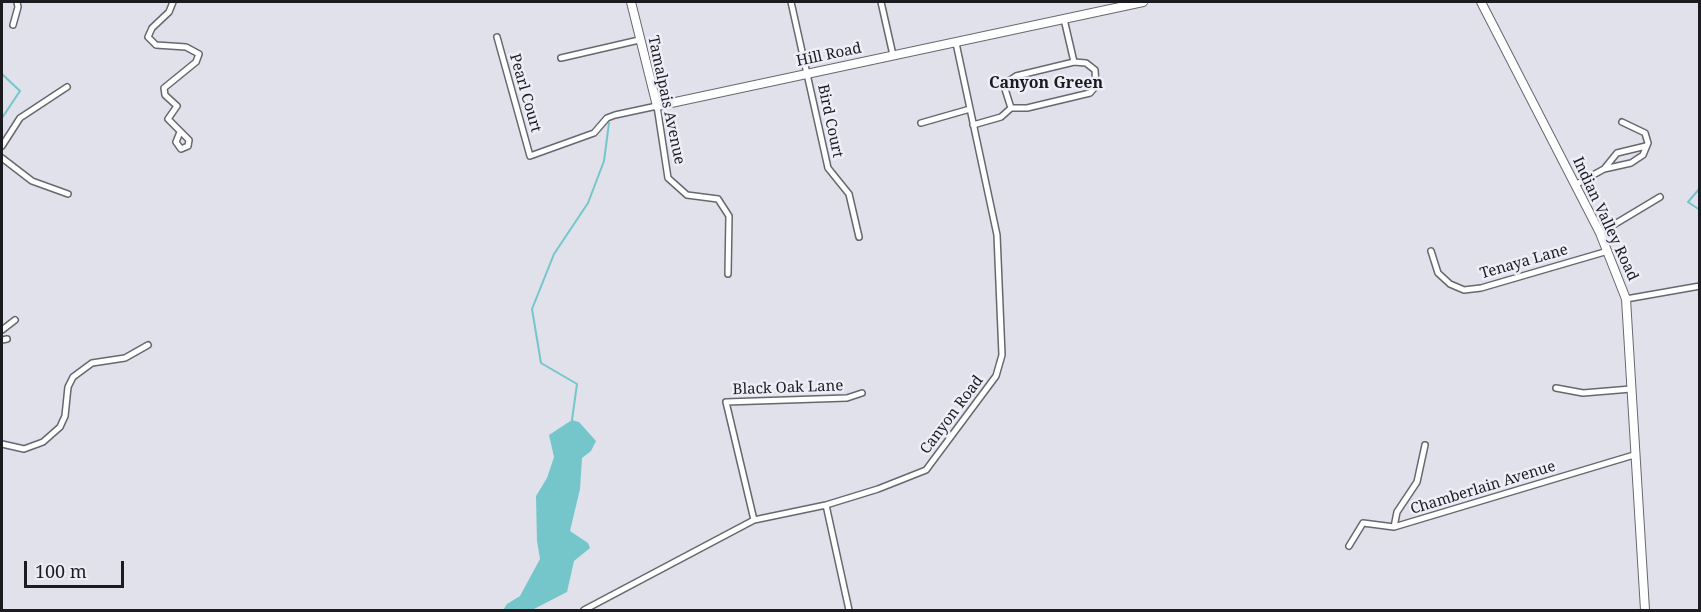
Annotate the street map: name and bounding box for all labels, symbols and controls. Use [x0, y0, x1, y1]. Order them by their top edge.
street label: Tamalpais Avenue [644, 34, 688, 166]
street label: Hill Road [795, 39, 863, 71]
street label: Pearl Court [505, 52, 545, 134]
district label: Canyon Green [989, 73, 1103, 93]
street label: Bird Court [813, 83, 847, 159]
street label: Indian Valley Road [1568, 154, 1642, 284]
street label: Tenaya Lane [1478, 241, 1570, 283]
street label: Canyon Road [917, 372, 987, 458]
street label: Black Oak Lane [732, 377, 844, 399]
street label: Chamberlain Avenue [1408, 457, 1558, 519]
scale bar [27, 549, 128, 587]
text: 100 m [35, 559, 87, 583]

